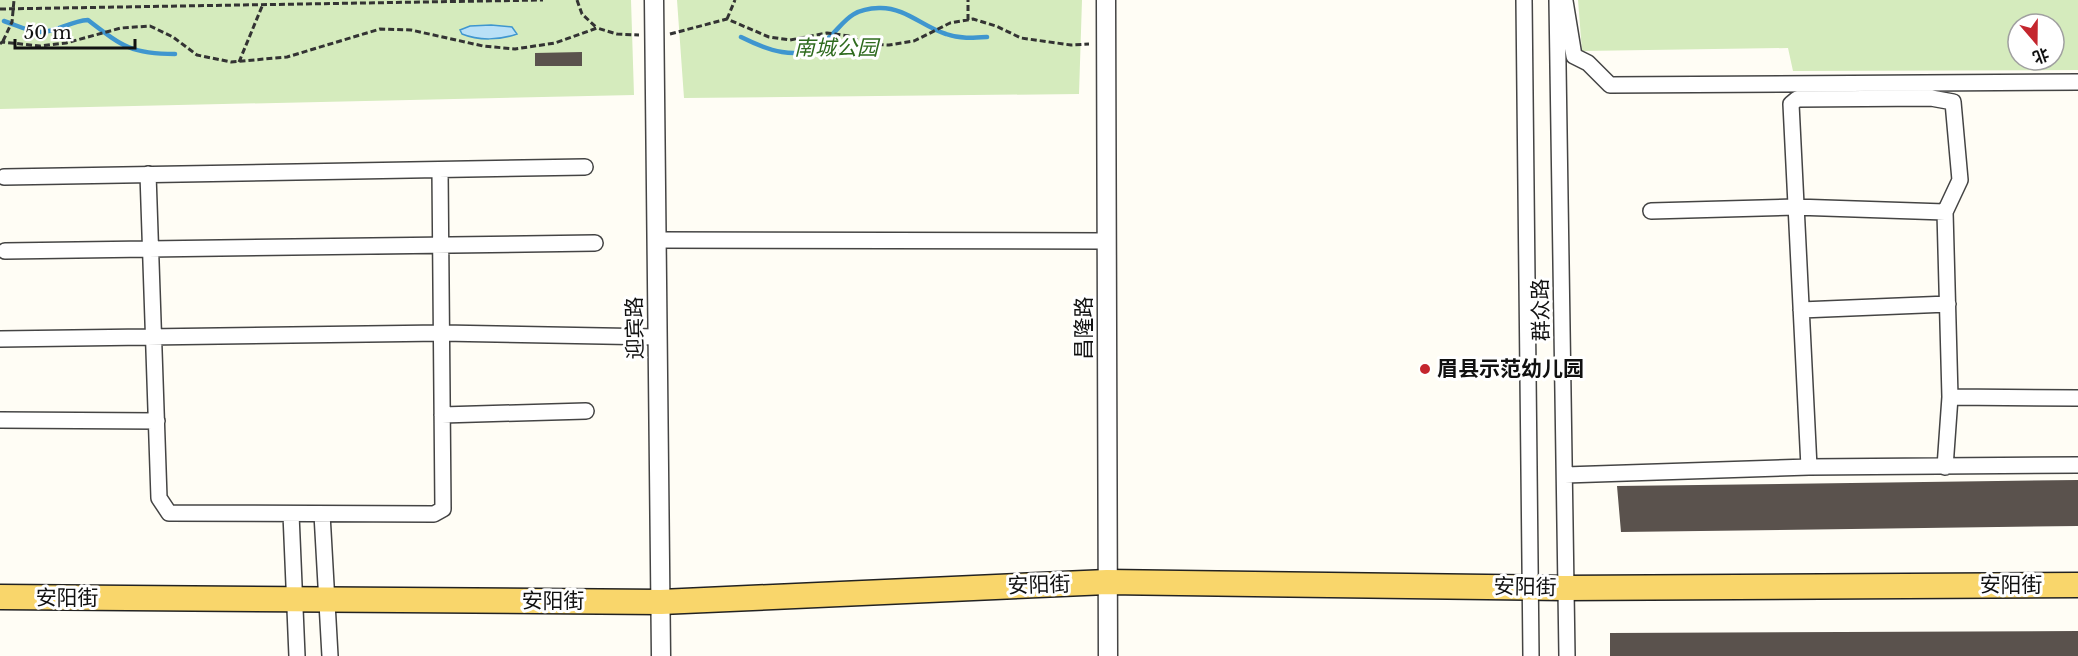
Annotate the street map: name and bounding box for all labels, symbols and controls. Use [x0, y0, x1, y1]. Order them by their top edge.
scale bar [15, 12, 135, 50]
north arrow [2006, 12, 2066, 72]
text: 50 m [24, 22, 72, 44]
park label: 南城公园 [794, 35, 881, 61]
text: 北 [2030, 44, 2052, 68]
street label: 群众路 [1527, 278, 1555, 342]
street label: 迎宾路 [621, 296, 649, 360]
street label: 昌隆路 [1071, 297, 1097, 360]
place label: 眉县示范幼儿园 [1437, 356, 1584, 382]
marker: 眉县示范幼儿园 [1418, 362, 1432, 376]
street label: 安阳街 [1007, 571, 1071, 599]
street label: 安阳街 [1980, 572, 2043, 598]
street label: 安阳街 [1493, 573, 1557, 601]
street label: 安阳街 [36, 585, 99, 611]
street label: 安阳街 [522, 588, 585, 614]

